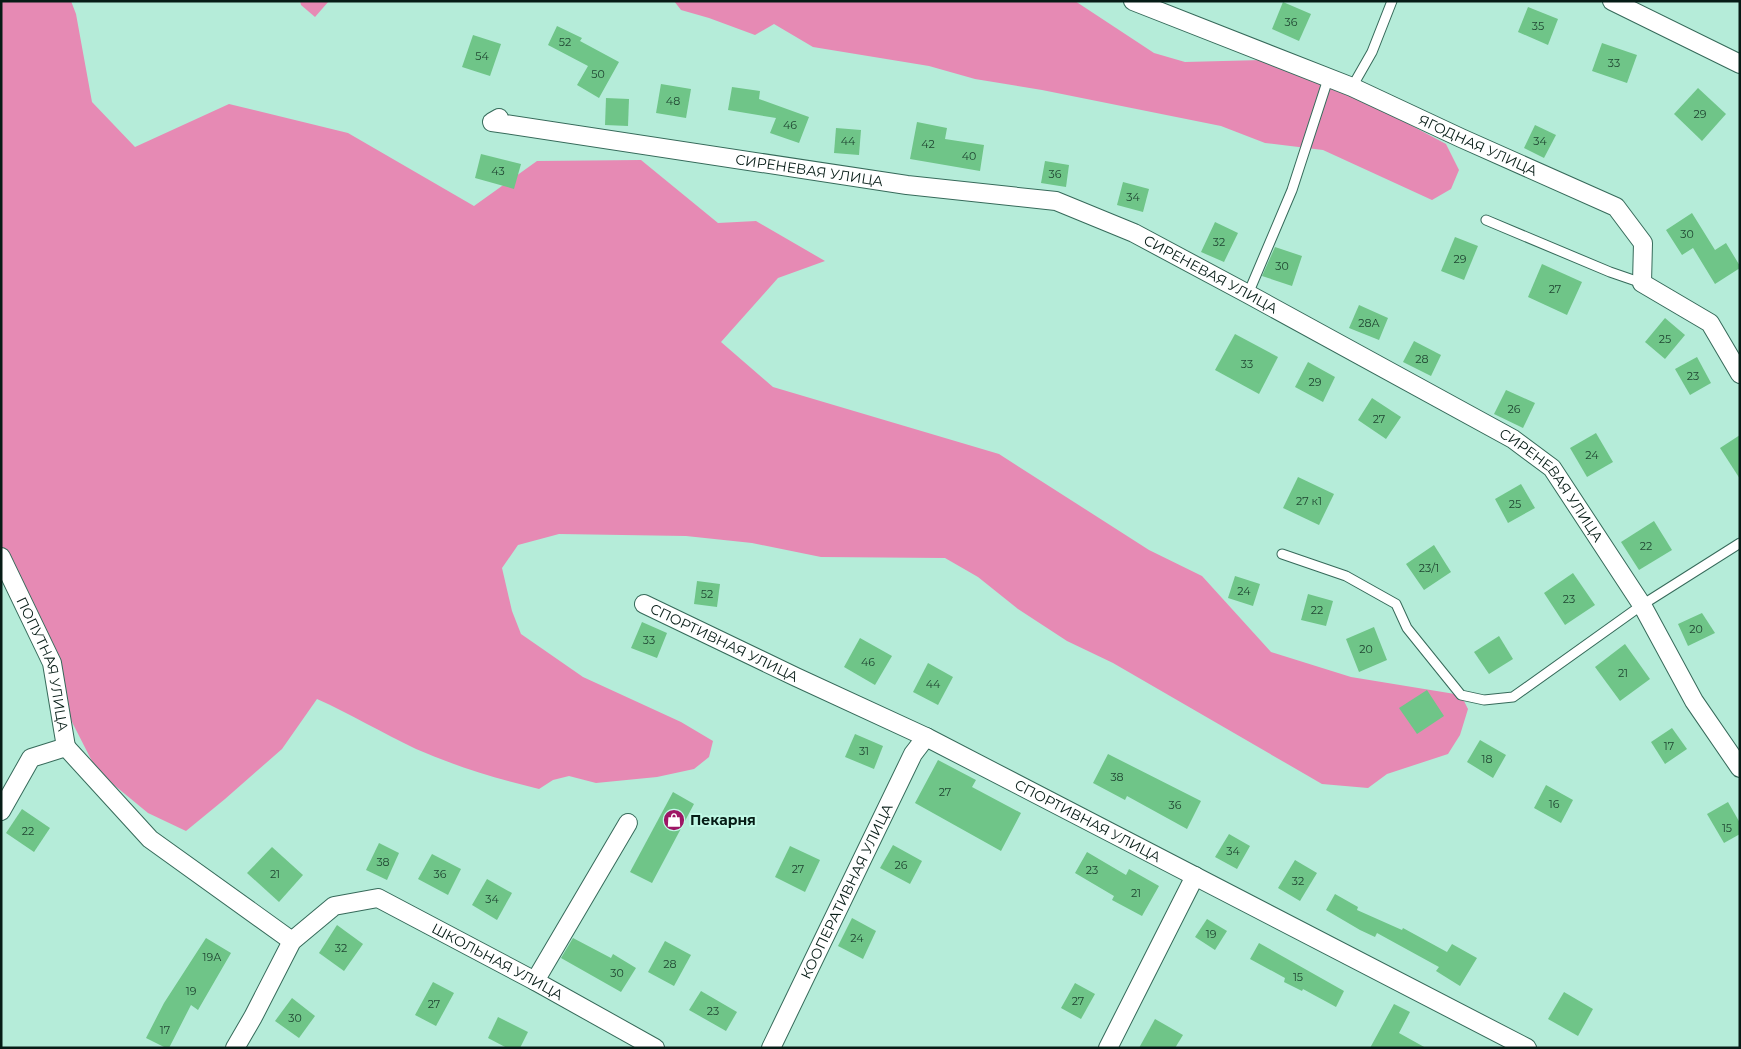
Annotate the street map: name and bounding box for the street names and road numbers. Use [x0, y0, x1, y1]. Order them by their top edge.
street label: ЯГОДНАЯ УЛИЦА [1415, 110, 1541, 180]
street label: СИРЕНЕВАЯ УЛИЦА [734, 150, 885, 190]
street label: СИРЕНЕВАЯ УЛИЦА [1141, 231, 1281, 318]
street label: СИРЕНЕВАЯ УЛИЦА [1496, 424, 1607, 546]
street label: ПОПУТНАЯ УЛИЦА [12, 594, 72, 733]
street label: СПОРТИВНАЯ УЛИЦА [647, 599, 802, 686]
street label: СПОРТИВНАЯ УЛИЦА [1012, 775, 1165, 866]
street label: КООПЕРАТИВНАЯ УЛИЦА [797, 800, 897, 982]
street label: ШКОЛЬНАЯ УЛИЦА [429, 919, 567, 1004]

